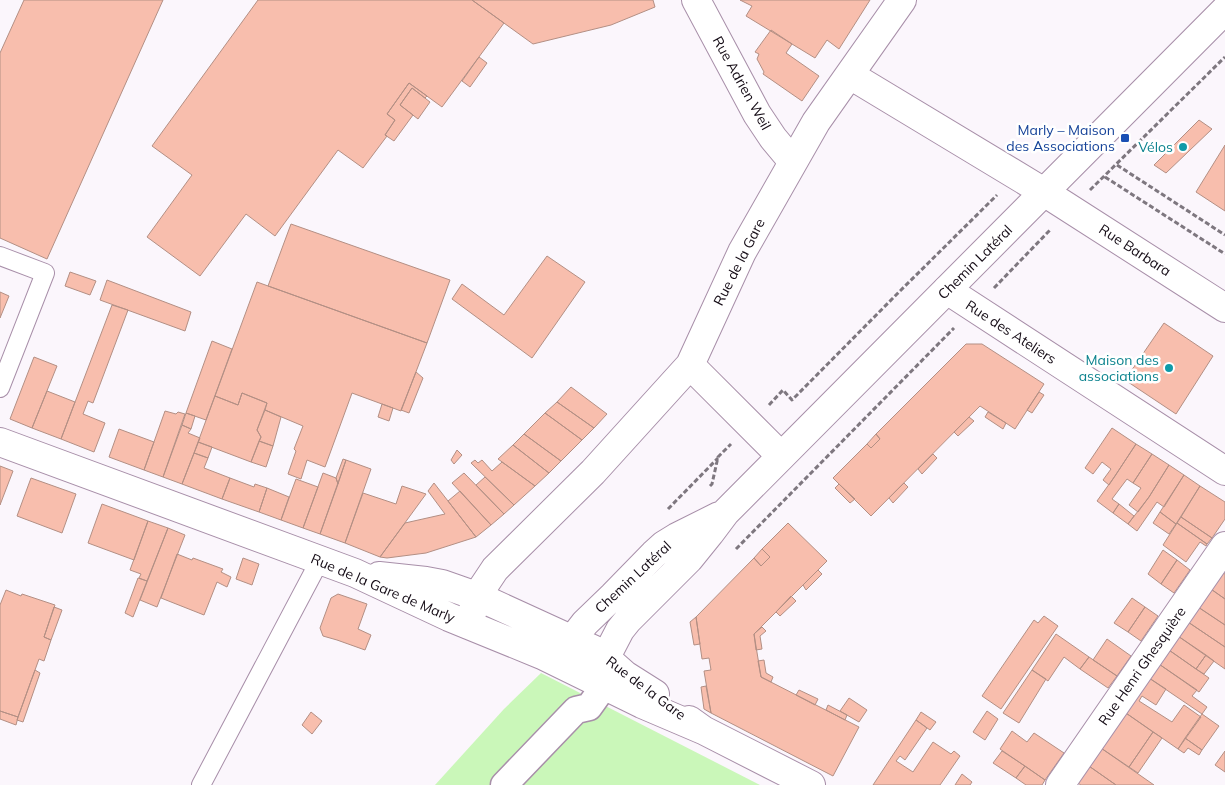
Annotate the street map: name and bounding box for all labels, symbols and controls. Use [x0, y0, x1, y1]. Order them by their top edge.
street label: Rue Adrien Weil [709, 33, 775, 133]
place label: Marly – Maison des Associations [1006, 121, 1115, 155]
marker: Marly – Maison des Associations [1119, 132, 1131, 144]
place label: Vélos [1138, 138, 1173, 156]
marker: Vélos [1177, 141, 1189, 153]
street label: Rue de la Gare [709, 215, 769, 309]
street label: Rue Barbara [1096, 220, 1174, 280]
street label: Chemin Latéral [934, 221, 1016, 303]
street label: Rue des Ateliers [962, 296, 1060, 368]
place label: Maison des associations [1079, 351, 1159, 385]
marker: Maison des associations [1163, 362, 1175, 374]
street label: Chemin Latéral [591, 537, 675, 617]
street label: Rue de la Gare de Marly [308, 549, 458, 627]
street label: Rue Henri Ghesquière [1094, 603, 1190, 729]
street label: Rue de la Gare [603, 652, 689, 724]

